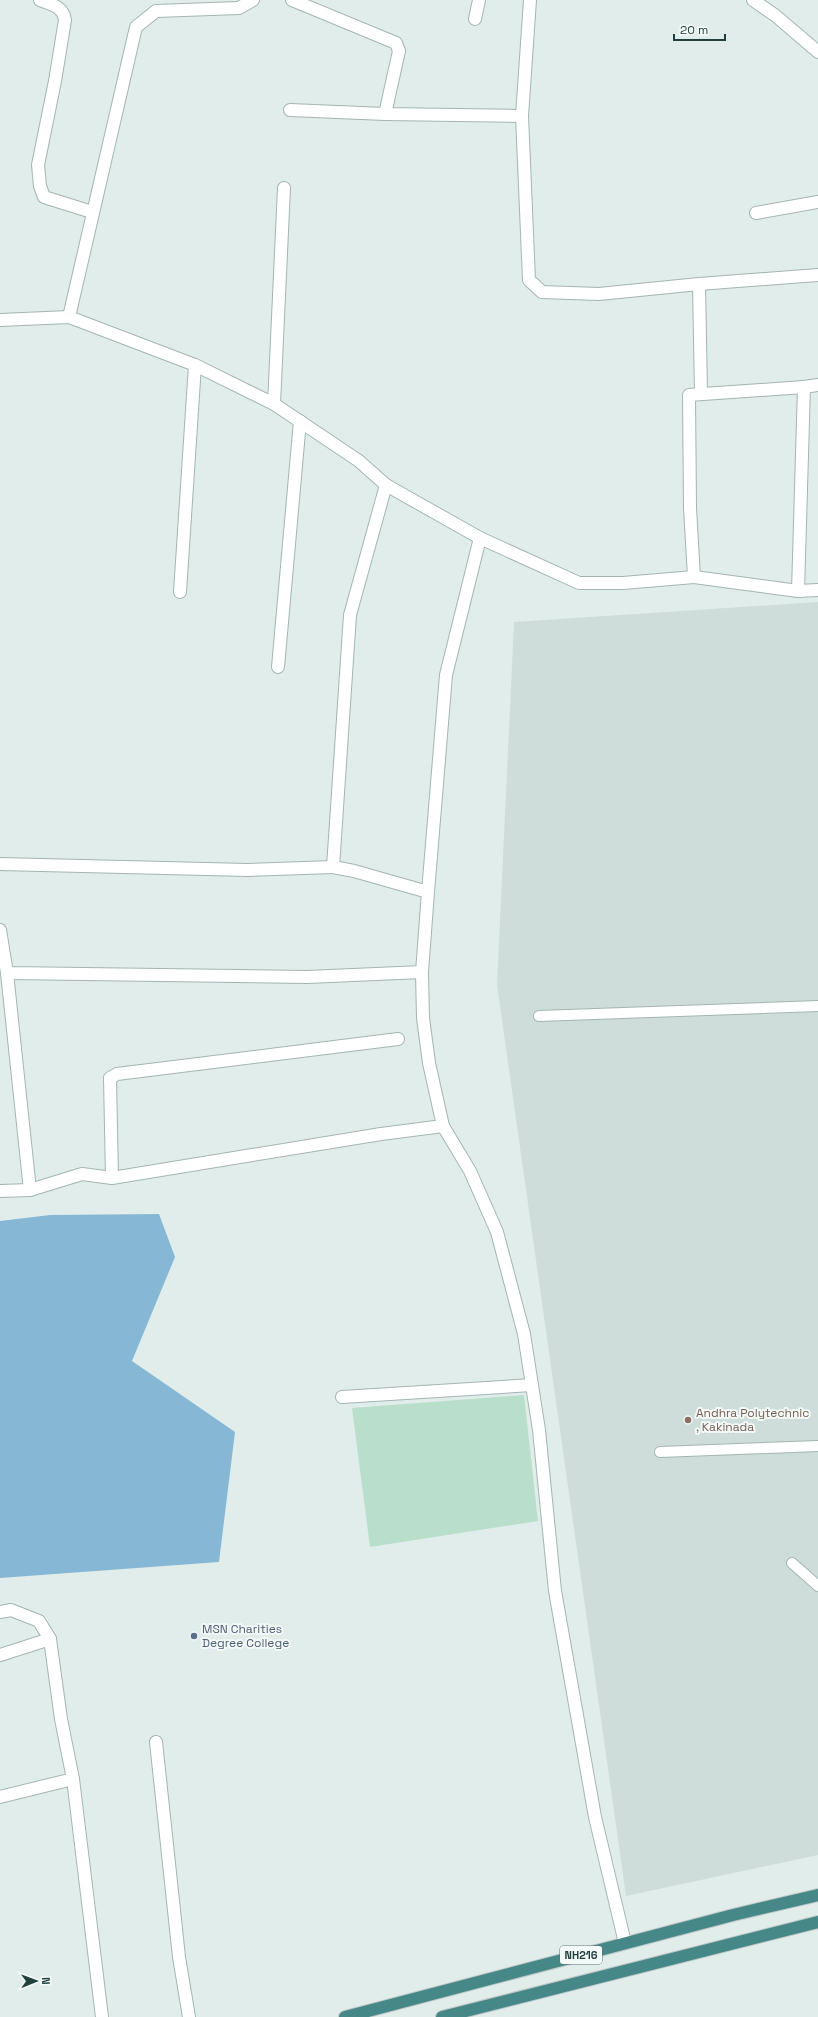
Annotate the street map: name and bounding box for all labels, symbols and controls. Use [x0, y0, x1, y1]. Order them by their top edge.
scale bar [674, 16, 725, 42]
text: 20 m [680, 22, 708, 38]
place label: Andhra Polytechnic , Kakinada [696, 1405, 809, 1435]
marker: Andhra Polytechnic , Kakinada [683, 1415, 693, 1425]
place label: MSN Charities Degree College [202, 1621, 289, 1651]
marker: MSN Charities Degree College [189, 1631, 199, 1641]
road number: NH216 [560, 1946, 602, 1964]
north arrow [16, 1961, 56, 2001]
text: N [39, 1977, 53, 1985]

